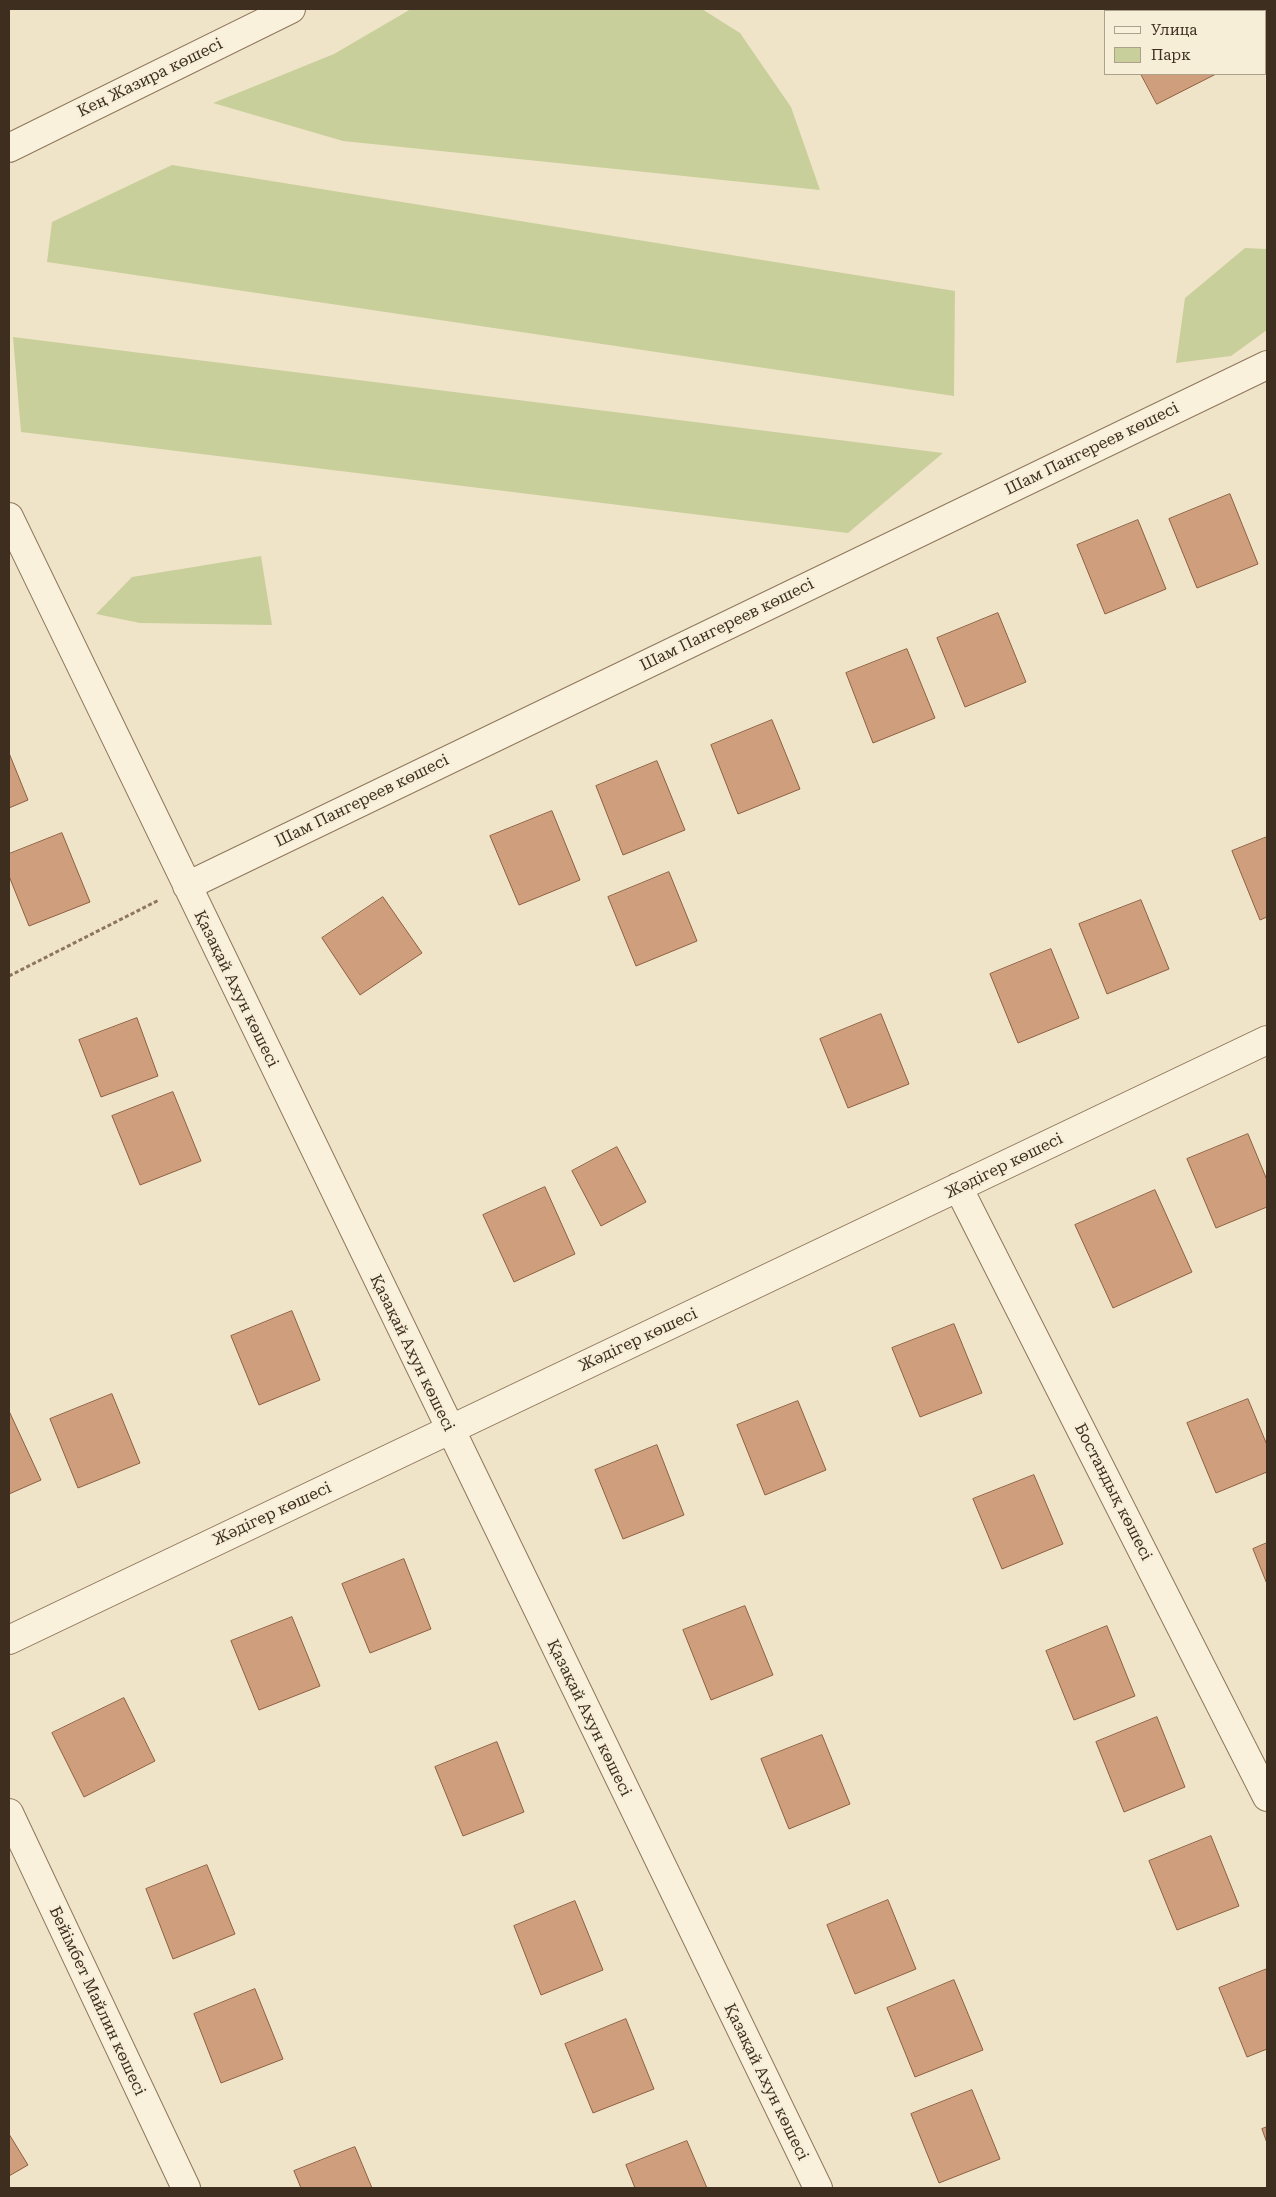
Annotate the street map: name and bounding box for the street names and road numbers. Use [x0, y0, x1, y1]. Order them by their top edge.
street label: Кең Жазира көшесі [74, 35, 226, 121]
street label: Шам Пангереев көшесі [1002, 398, 1182, 500]
street label: Шам Пангереев көшесі [637, 574, 817, 676]
street label: Шам Пангереев көшесі [272, 750, 452, 852]
street label: Қазақай Ахун көшесі [190, 907, 282, 1071]
street label: Жәдігер көшесі [942, 1129, 1066, 1203]
street label: Қазақай Ахун көшесі [366, 1271, 458, 1435]
street label: Жәдігер көшесі [576, 1304, 700, 1376]
street label: Бостандық көшесі [1070, 1420, 1156, 1564]
street label: Жәдігер көшесі [210, 1478, 334, 1550]
street label: Қазақай Ахун көшесі [543, 1636, 635, 1800]
street label: Бейімбет Майлин көшесі [45, 1903, 149, 2099]
street label: Қазақай Ахун көшесі [720, 2000, 812, 2164]

